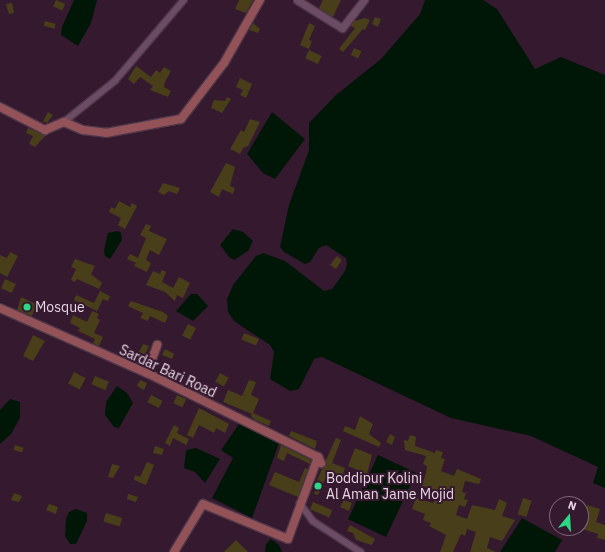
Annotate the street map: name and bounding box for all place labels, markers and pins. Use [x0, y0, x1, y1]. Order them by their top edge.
place label: Mosque [35, 299, 85, 315]
marker: Mosque [22, 302, 32, 312]
place label: Boddipur Kolini Al Aman Jame Mojid [326, 470, 454, 502]
marker: Boddipur Kolini Al Aman Jame Mojid [313, 481, 323, 491]

